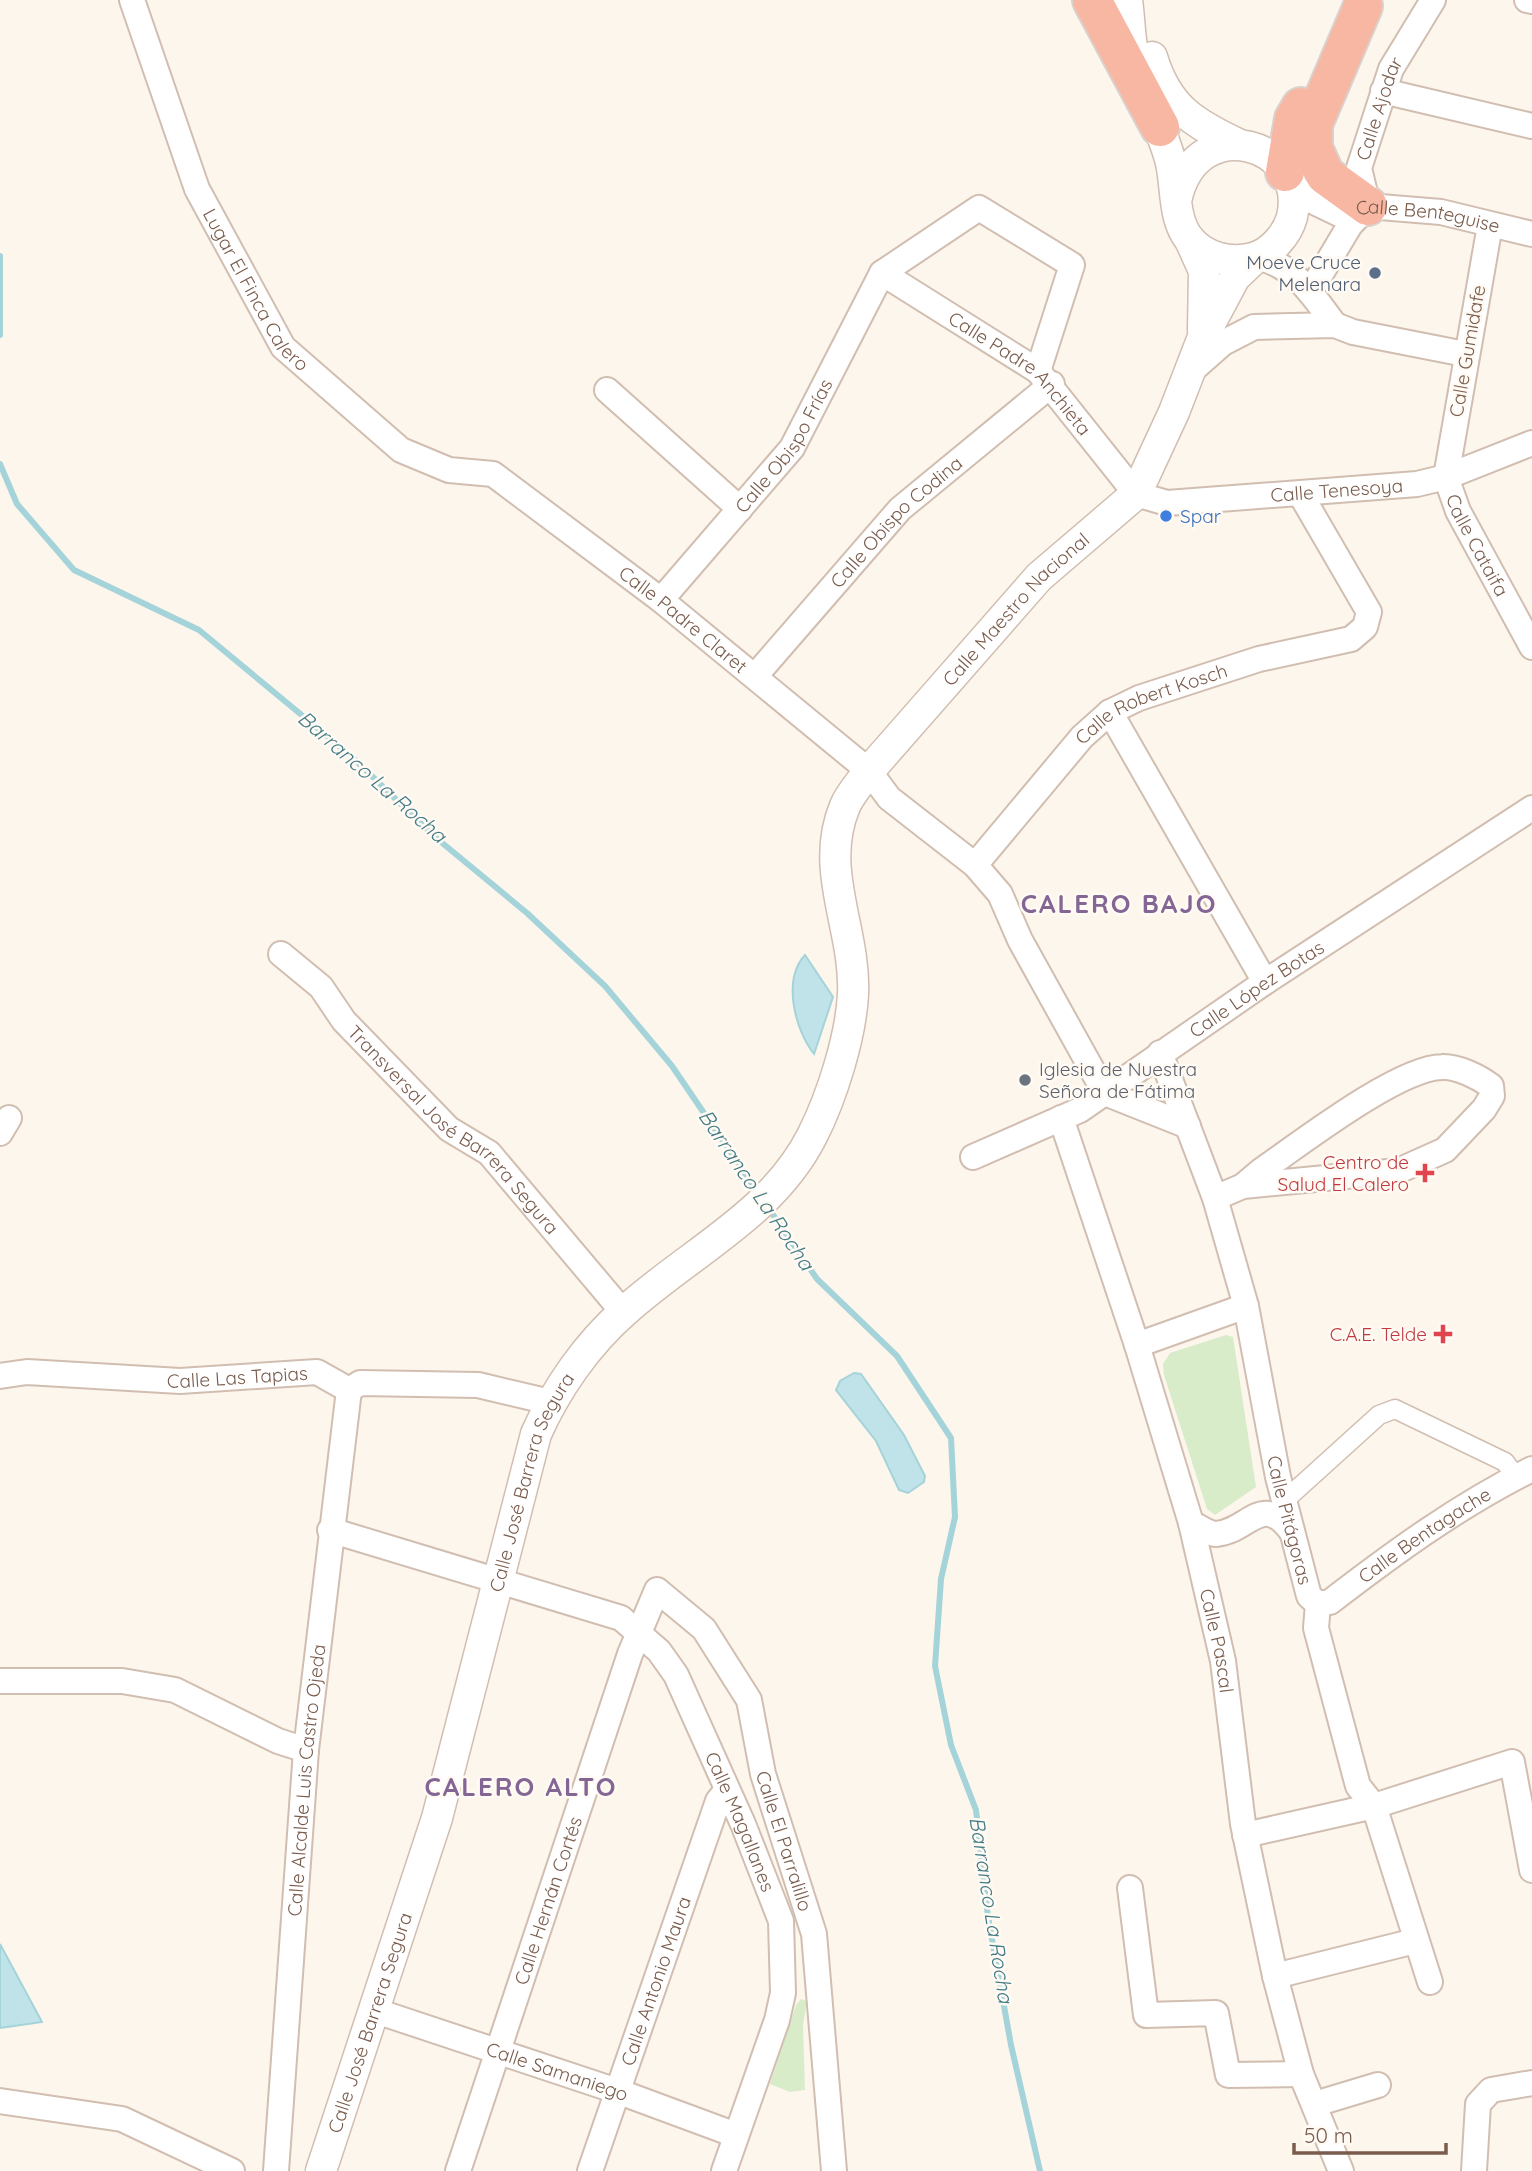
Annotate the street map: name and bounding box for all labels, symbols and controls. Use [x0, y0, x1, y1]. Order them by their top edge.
street label: Calle Ajodar [1350, 51, 1408, 163]
street label: Calle Benteguise [1353, 194, 1502, 238]
street label: Lugar El Finca Calero [198, 204, 314, 376]
place label: Moeve Cruce Melenara [1246, 250, 1361, 296]
marker: Moeve Cruce Melenara [1367, 265, 1383, 281]
street label: Calle Gumidafe [1444, 283, 1490, 419]
street label: Calle Padre Anchieta [944, 306, 1097, 440]
street label: Calle Obispo Frías [730, 374, 838, 518]
street label: Calle Obispo Codina [825, 451, 967, 593]
street label: Calle Tenesoya [1270, 473, 1404, 507]
street label: Calle Cataifa [1441, 491, 1514, 601]
place label: Spar [1180, 504, 1222, 528]
marker: Spar [1158, 508, 1174, 524]
street label: Calle Maestro Nacional [937, 527, 1094, 691]
street label: Calle Padre Claret [614, 561, 752, 678]
street label: Calle Robert Kosch [1070, 658, 1230, 750]
water label: Barranco La Rocha [293, 705, 453, 849]
district label: CALERO BAJO [1021, 887, 1217, 920]
street label: Calle López Botas [1185, 935, 1328, 1043]
street label: Transversal José Barrera Segura [343, 1020, 564, 1239]
place label: Iglesia de Nuestra Señora de Fátima [1039, 1057, 1197, 1103]
marker: Iglesia de Nuestra Señora de Fátima [1017, 1072, 1033, 1088]
water label: Barranco La Rocha [693, 1104, 821, 1276]
place label: Centro de Salud El Calero [1277, 1150, 1409, 1196]
marker: Centro de Salud El Calero [1415, 1163, 1435, 1183]
place label: C.A.E. Telde [1330, 1322, 1427, 1346]
marker: C.A.E. Telde [1433, 1324, 1453, 1344]
street label: Calle Las Tapias [166, 1361, 309, 1393]
street label: Calle José Barrera Segura [484, 1368, 579, 1594]
street label: Calle Pitágoras [1262, 1454, 1318, 1587]
street label: Calle Bentagache [1353, 1482, 1495, 1588]
street label: Calle Pascal [1195, 1586, 1239, 1694]
street label: Calle Alcalde Luis Castro Ojeda [282, 1643, 331, 1917]
street label: Calle Magallanes [700, 1748, 780, 1895]
street label: Calle El Parralillo [751, 1768, 818, 1914]
district label: CALERO ALTO [424, 1770, 618, 1803]
street label: Calle Hernán Cortés [509, 1813, 587, 1988]
water label: Barranco La Rocha [964, 1815, 1020, 2006]
street label: Calle Antonio Maura [615, 1893, 696, 2069]
street label: Calle José Barrera Segura [322, 1909, 417, 2136]
street label: Calle Samaniego [483, 2036, 632, 2106]
scale bar [1294, 2112, 1446, 2156]
text: 50 m [1304, 2122, 1353, 2148]

